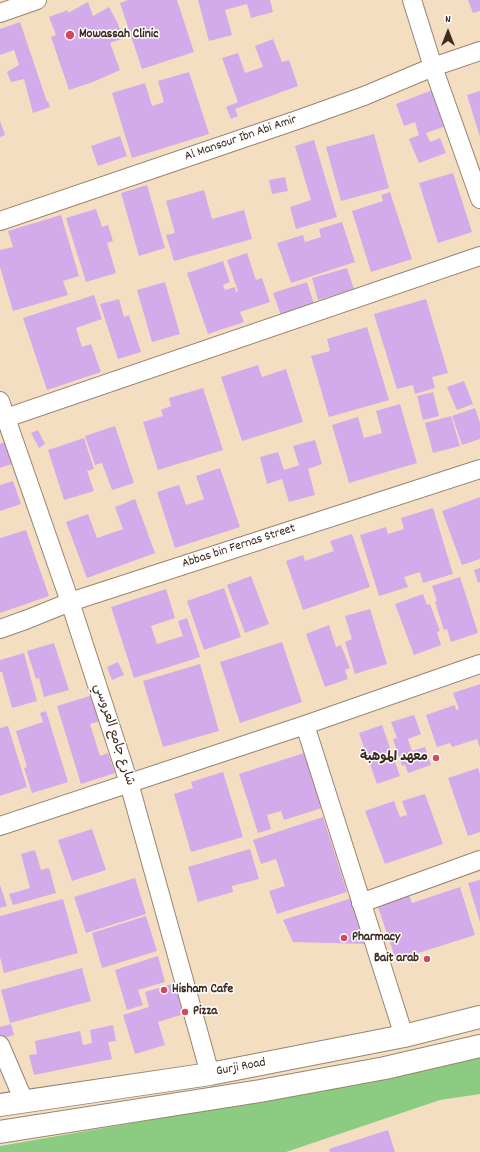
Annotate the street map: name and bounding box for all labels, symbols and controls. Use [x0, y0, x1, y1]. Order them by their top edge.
north arrow [428, 12, 468, 52]
text: N [445, 12, 451, 28]
place label: Mowassah Clinic [79, 27, 158, 43]
marker: Mowassah Clinic [64, 29, 76, 41]
street label: Al Mansour Ibn Abi Amir [183, 112, 299, 166]
street label: Abbas bin Fernas Street [180, 521, 298, 573]
street label: شارع جامع العروسي [89, 682, 137, 788]
place label: معهد الموهبة [360, 750, 428, 766]
marker: معهد الموهبة [431, 753, 441, 763]
place label: Pharmacy [352, 930, 400, 946]
marker: Pharmacy [339, 933, 349, 943]
place label: Bait arab [374, 951, 419, 967]
marker: Bait arab [422, 954, 432, 964]
place label: Hisham Cafe [172, 982, 233, 998]
marker: Hisham Cafe [159, 985, 169, 995]
place label: Pizza [193, 1004, 217, 1020]
marker: Pizza [180, 1007, 190, 1017]
street label: Gurji Road [215, 1056, 267, 1080]

